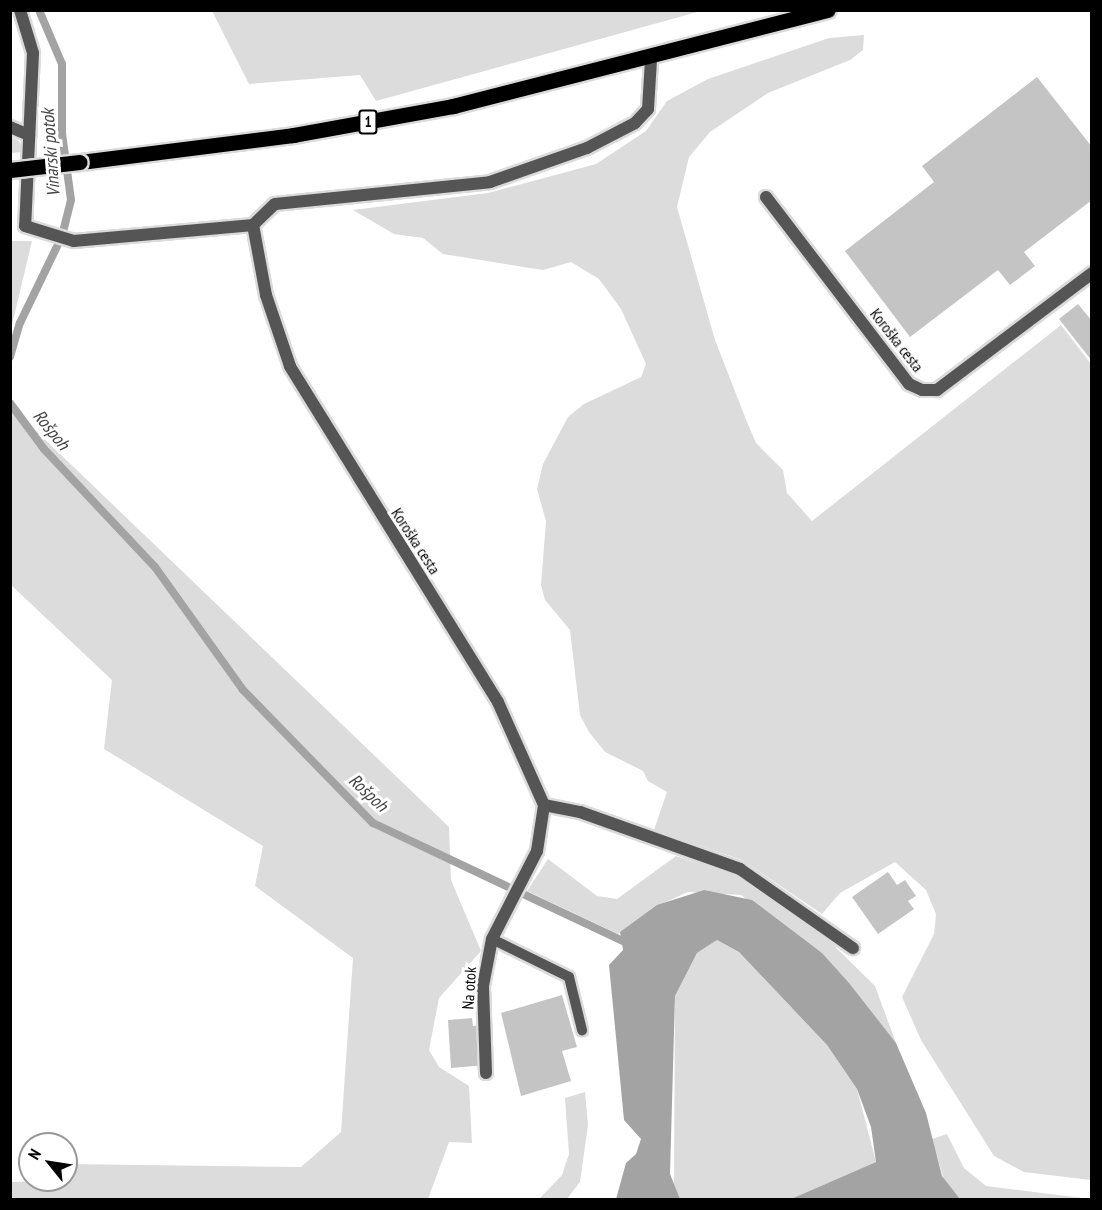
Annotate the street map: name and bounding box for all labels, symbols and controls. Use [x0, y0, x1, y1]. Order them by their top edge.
water label: Vinarski potok [37, 108, 65, 198]
road number: 1 [358, 110, 378, 134]
street label: Koroška cesta [866, 304, 928, 376]
water label: Rošpoh [28, 406, 74, 454]
street label: Koroška cesta [387, 504, 445, 578]
water label: Rošpoh [344, 770, 392, 816]
street label: Na otok [458, 966, 480, 1010]
north arrow [18, 1132, 78, 1192]
text: N [23, 1145, 45, 1163]

